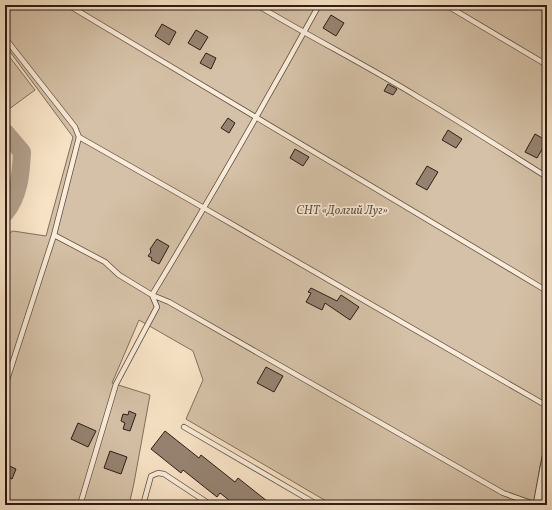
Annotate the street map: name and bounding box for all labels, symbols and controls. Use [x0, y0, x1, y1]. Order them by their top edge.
park label: СНТ «Долгий Луг» [296, 203, 388, 219]

